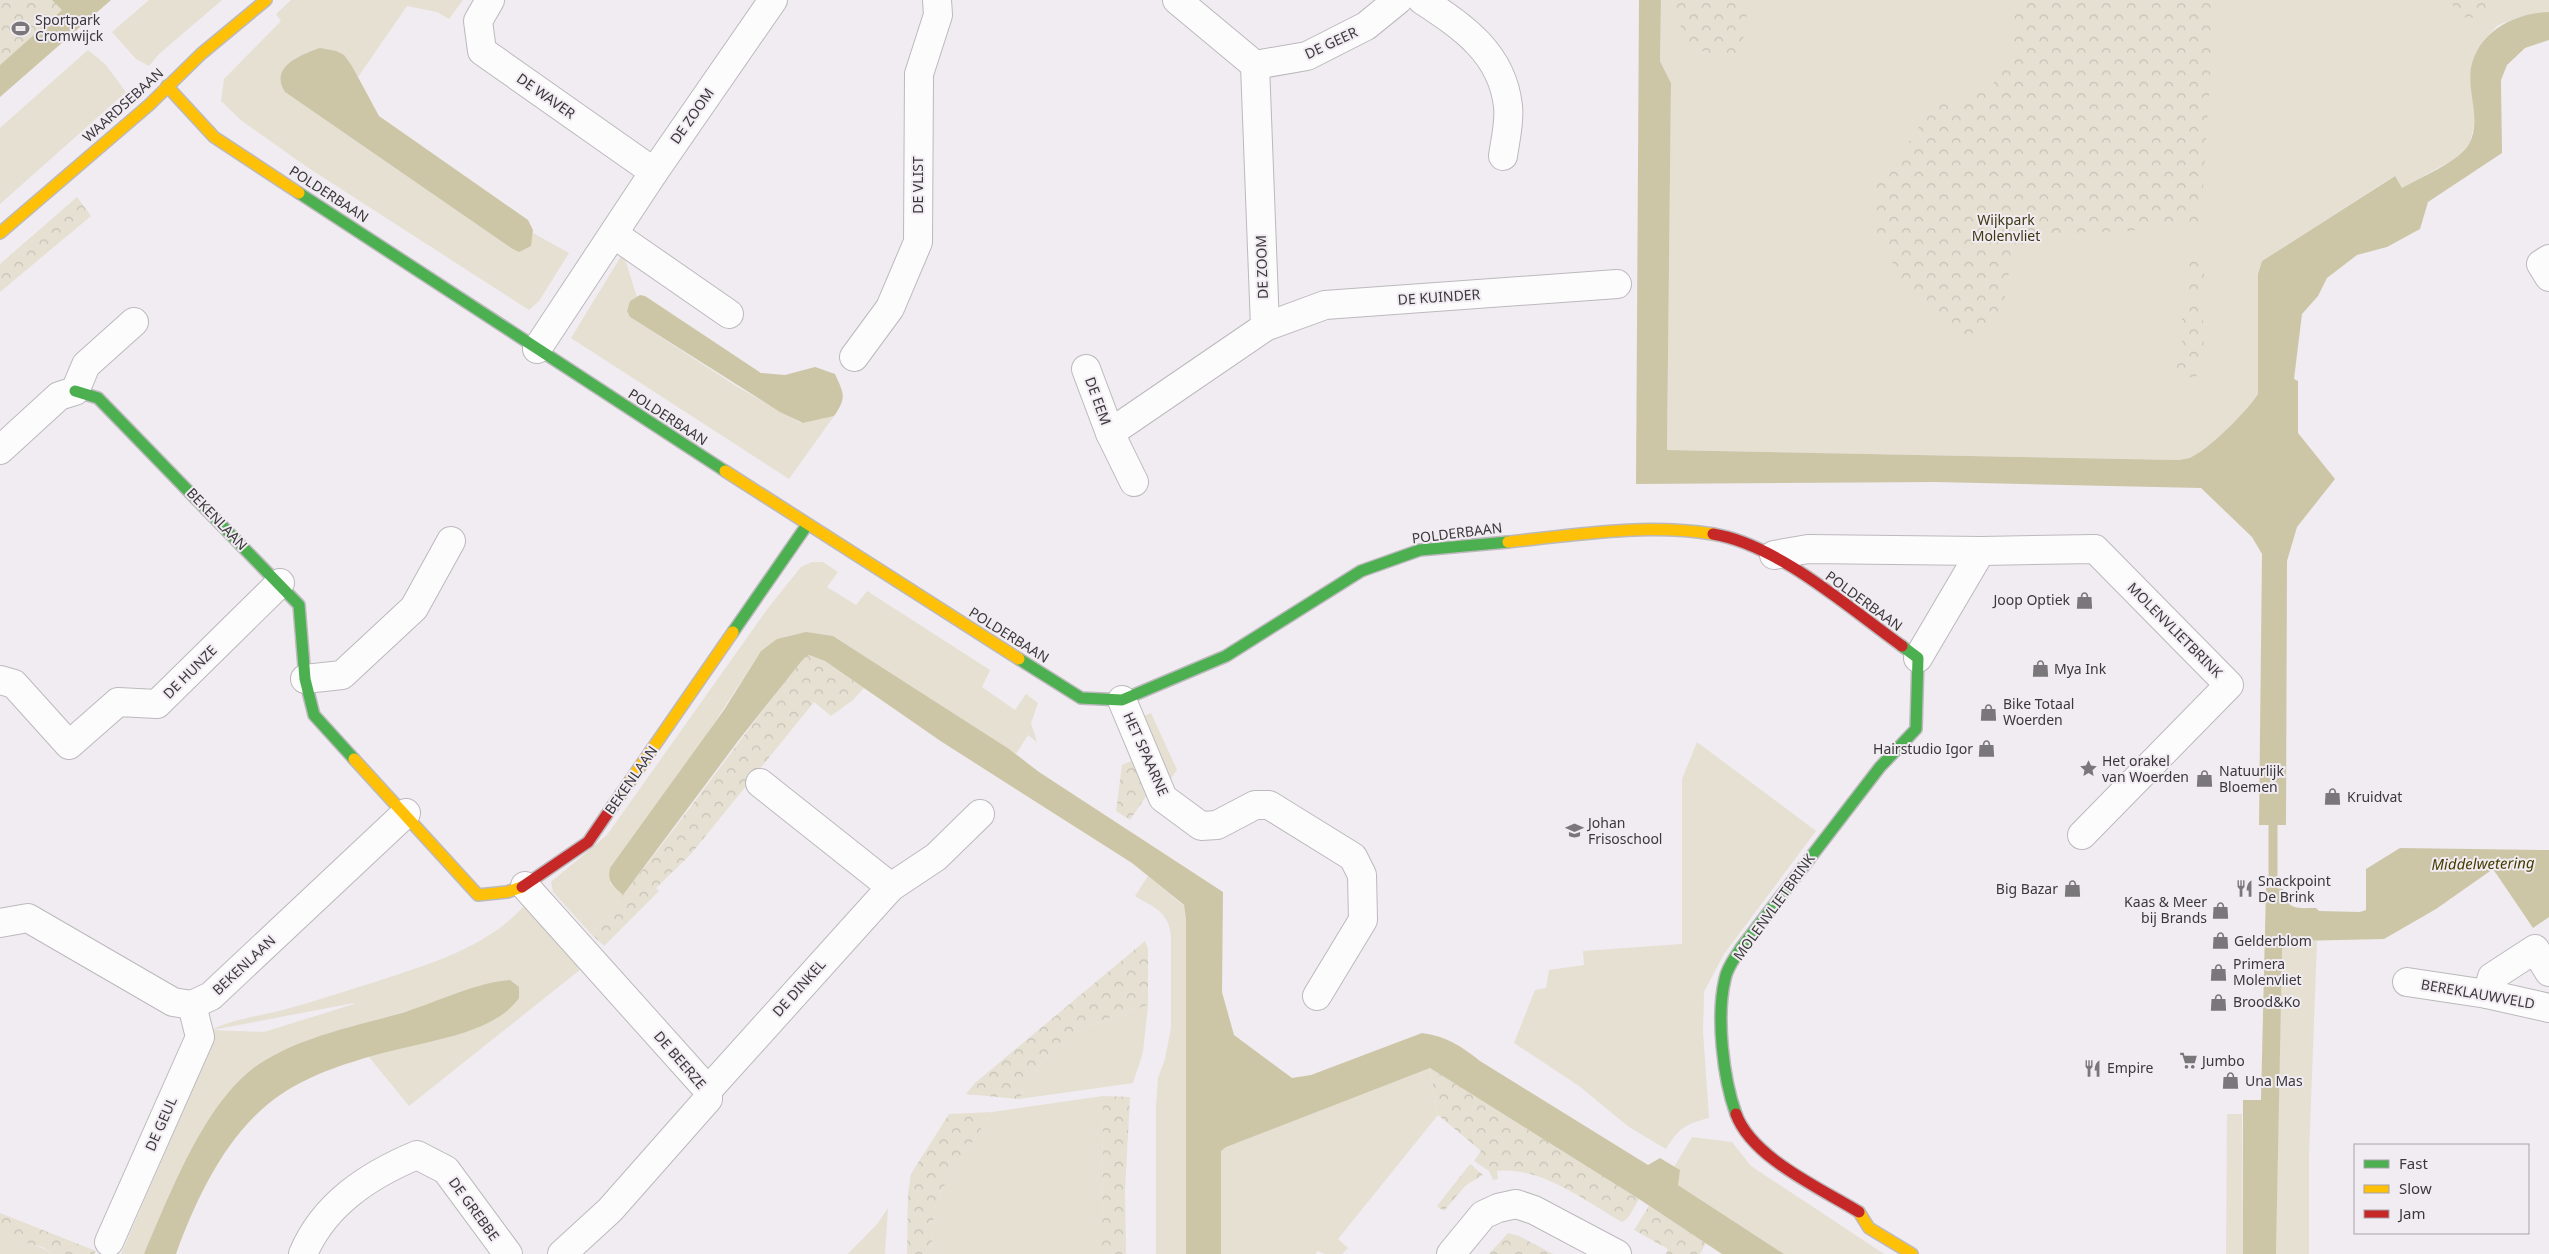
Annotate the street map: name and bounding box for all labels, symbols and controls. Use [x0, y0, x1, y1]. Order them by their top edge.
place label: Sportpark Cromwijck [35, 10, 104, 45]
sports icon: Sportpark Cromwijck [11, 18, 31, 38]
street label: DE GEER [1301, 22, 1360, 63]
street label: WAARDSEBAAN [78, 63, 167, 146]
street label: DE WAVER [513, 68, 580, 123]
street label: DE ZOOM [665, 84, 718, 147]
street label: DE VLIST [908, 156, 927, 214]
street label: POLDERBAAN [286, 161, 373, 226]
park label: Wijkpark Molenvliet [1972, 210, 2040, 245]
street label: DE ZOOM [1251, 235, 1272, 299]
street label: DE KUINDER [1397, 284, 1481, 309]
street label: DE EEM [1081, 374, 1116, 428]
street label: POLDERBAAN [625, 384, 712, 449]
street label: BEKENLAAN [183, 483, 252, 554]
street label: POLDERBAAN [1411, 518, 1503, 547]
street label: POLDERBAAN [1822, 566, 1907, 635]
street label: MOLENVLIETBRINK [2124, 578, 2227, 682]
place label: Joop Optiek [1991, 590, 2071, 609]
shop icon: Joop Optiek [2074, 590, 2094, 610]
street label: POLDERBAAN [966, 602, 1053, 667]
street label: DE HUNZE [159, 641, 221, 703]
shop icon: Mya Ink [2030, 659, 2050, 679]
place label: Mya Ink [2054, 659, 2107, 678]
place label: Bike Totaal Woerden [2003, 694, 2074, 729]
shop icon: Bike Totaal Woerden [1979, 702, 1999, 722]
street label: HET SPAARNE [1119, 709, 1173, 799]
place label: Hairstudio Igor [1873, 739, 1973, 758]
shop icon: Hairstudio Igor [1977, 739, 1997, 759]
street label: BEKENLAAN [600, 742, 661, 818]
place label: Het orakel van Woerden [2102, 751, 2189, 786]
place icon: Het orakel van Woerden [2078, 759, 2098, 779]
place label: Natuurlijk Bloemen [2219, 761, 2284, 796]
shop icon: Natuurlijk Bloemen [2195, 769, 2215, 789]
shop icon: Kruidvat [2323, 787, 2343, 807]
place label: Kruidvat [2347, 787, 2402, 806]
place label: Johan Frisoschool [1586, 813, 1662, 848]
school or university icon: Johan Frisoschool [1564, 821, 1584, 841]
street label: MOLENVLIETBRINK [1728, 849, 1819, 964]
water label: Middelwetering [2431, 852, 2535, 874]
place label: Snackpoint De Brink [2258, 871, 2331, 906]
place label: Big Bazar [1996, 879, 2058, 898]
shop icon: Big Bazar [2062, 879, 2082, 899]
restaurant icon: Snackpoint De Brink [2234, 879, 2254, 899]
place label: Kaas & Meer bij Brands [2124, 892, 2207, 927]
shop icon: Kaas & Meer bij Brands [2211, 900, 2231, 920]
street label: BEKENLAAN [208, 930, 279, 999]
shop icon: Gelderblom [2210, 931, 2230, 951]
place label: Gelderblom [2234, 931, 2312, 950]
place label: Primera Molenvliet [2233, 954, 2302, 989]
street label: DE DINKEL [768, 955, 829, 1020]
shop icon: Primera Molenvliet [2209, 962, 2229, 982]
street label: BEREKLAUWVELD [2420, 974, 2537, 1013]
shop icon: Brood&Ko [2209, 992, 2229, 1012]
place label: Brood&Ko [2233, 992, 2301, 1011]
street label: DE BEERZE [650, 1027, 711, 1093]
supermarket icon: Jumbo [2178, 1051, 2198, 1071]
place label: Jumbo [2200, 1051, 2245, 1070]
restaurant icon: Empire [2083, 1058, 2103, 1078]
place label: Empire [2107, 1058, 2154, 1077]
shop icon: Una Mas [2221, 1071, 2241, 1091]
place label: Una Mas [2245, 1071, 2303, 1090]
street label: DE GEUL [140, 1094, 181, 1154]
legend [2354, 1144, 2529, 1234]
text: Fast [2399, 1153, 2428, 1173]
street label: DE GREBBE [445, 1173, 504, 1244]
text: Slow [2399, 1178, 2432, 1198]
text: Jam [2397, 1203, 2426, 1223]

